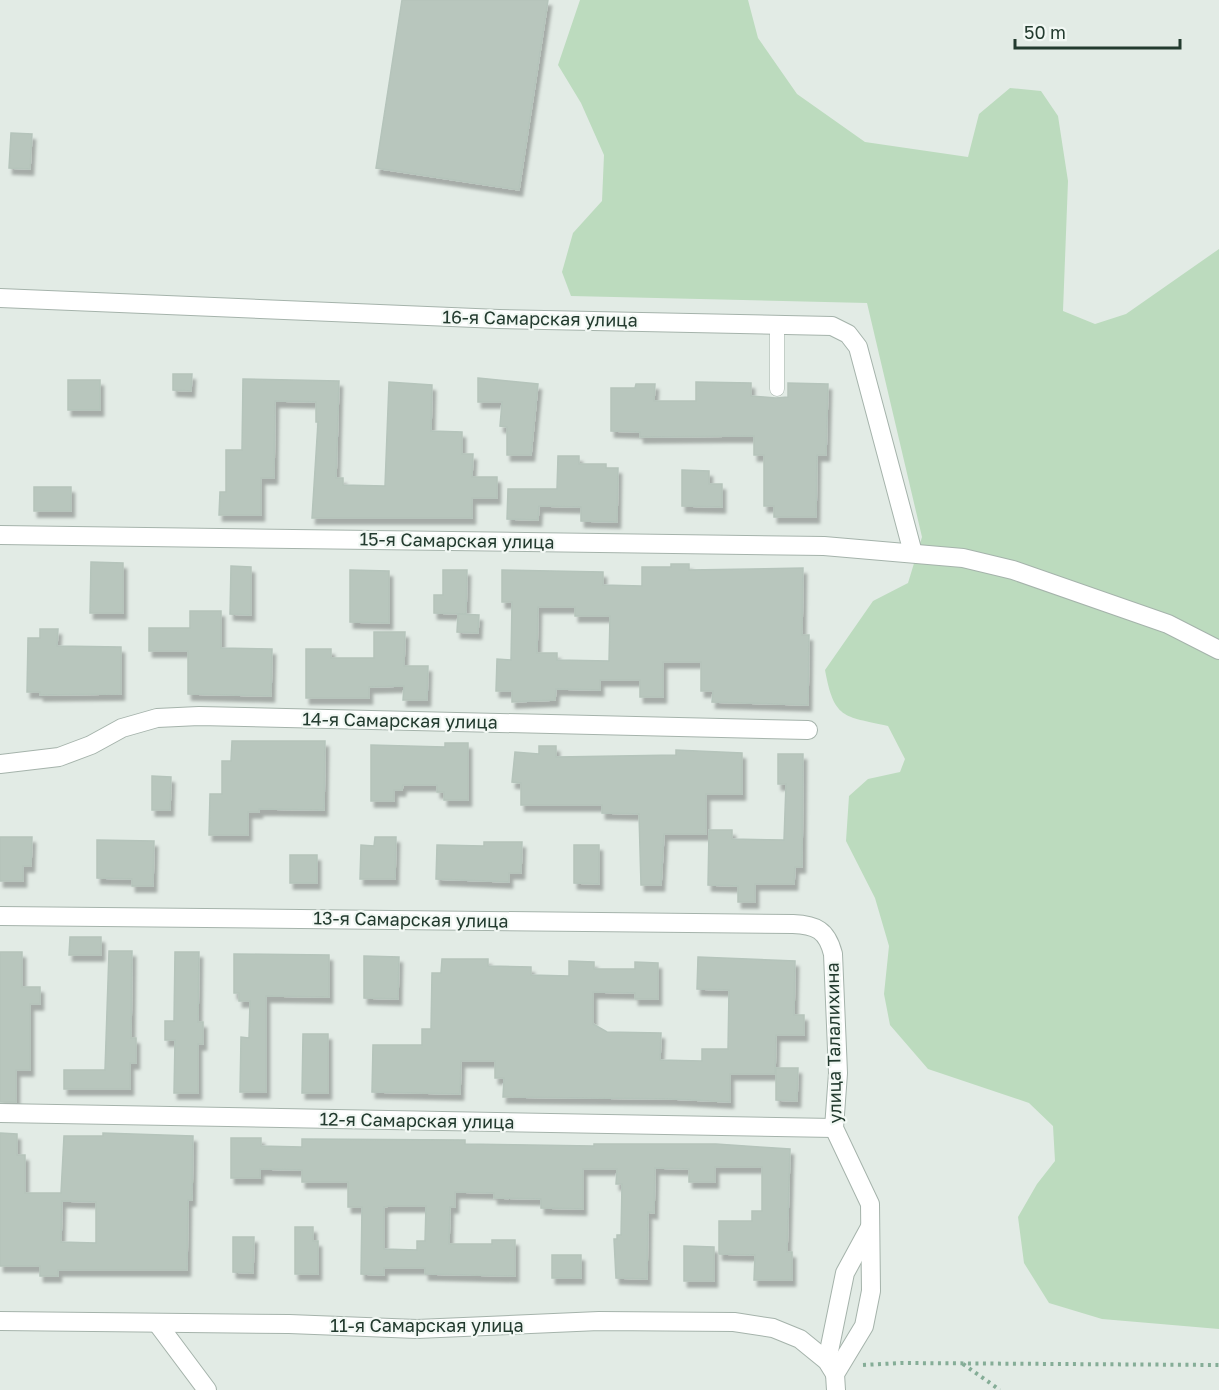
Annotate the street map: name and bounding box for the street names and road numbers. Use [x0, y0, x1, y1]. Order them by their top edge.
street label: 16-я Самарская улица [442, 305, 638, 331]
street label: 15-я Самарская улица [359, 527, 555, 553]
street label: 14-я Самарская улица [302, 707, 498, 733]
street label: 13-я Самарская улица [313, 906, 509, 932]
street label: улица Талалихина [821, 962, 845, 1124]
street label: 12-я Самарская улица [319, 1107, 515, 1133]
street label: 11-я Самарская улица [330, 1314, 524, 1336]

